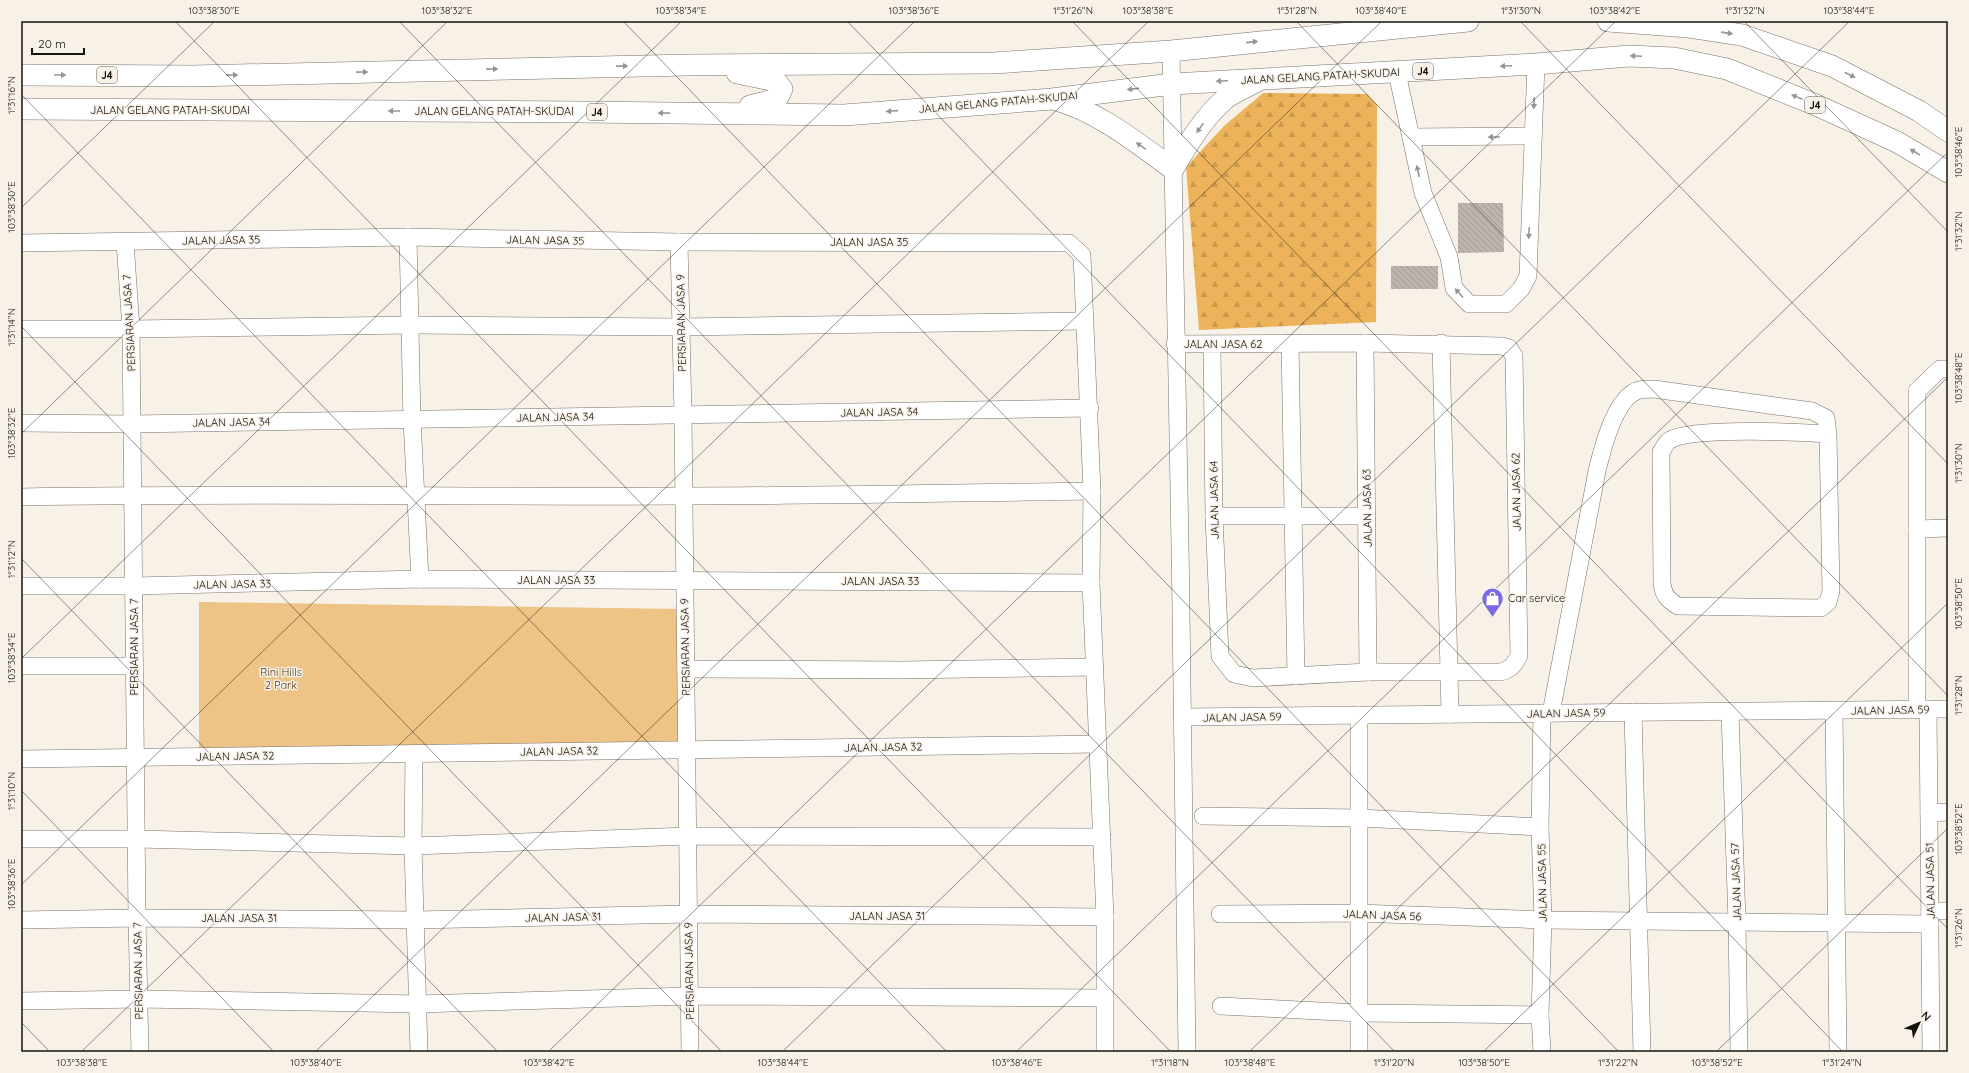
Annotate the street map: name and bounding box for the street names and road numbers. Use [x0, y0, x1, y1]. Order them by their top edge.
road number: J4 [1413, 63, 1433, 79]
street label: JALAN GELANG PATAH-SKUDAI [1240, 65, 1400, 87]
road number: J4 [97, 67, 117, 83]
street label: JALAN GELANG PATAH-SKUDAI [918, 88, 1078, 116]
road number: J4 [1805, 97, 1825, 113]
street label: JALAN GELANG PATAH-SKUDAI [90, 103, 250, 117]
street label: JALAN GELANG PATAH-SKUDAI [414, 104, 574, 118]
road number: J4 [587, 104, 607, 120]
street label: JALAN JASA 35 [182, 232, 260, 248]
street label: JALAN JASA 35 [506, 232, 584, 248]
street label: JALAN JASA 35 [830, 235, 908, 249]
street label: PERSIARAN JASA 7 [119, 274, 139, 372]
street label: PERSIARAN JASA 9 [673, 274, 689, 372]
street label: JALAN JASA 62 [1184, 337, 1262, 351]
street label: JALAN JASA 34 [840, 404, 918, 420]
street label: JALAN JASA 34 [516, 409, 594, 425]
street label: JALAN JASA 34 [192, 414, 270, 430]
street label: JALAN JASA 62 [1508, 452, 1524, 532]
street label: JALAN JASA 64 [1206, 460, 1222, 539]
street label: JALAN JASA 63 [1359, 468, 1375, 547]
street label: JALAN JASA 33 [517, 573, 595, 587]
street label: JALAN JASA 33 [841, 574, 919, 588]
street label: JALAN JASA 33 [193, 576, 271, 592]
street label: PERSIARAN JASA 7 [127, 598, 141, 695]
street label: PERSIARAN JASA 9 [677, 598, 693, 696]
street label: JALAN JASA 59 [1850, 702, 1930, 718]
street label: JALAN JASA 59 [1526, 705, 1606, 721]
street label: JALAN JASA 59 [1202, 709, 1282, 725]
street label: JALAN JASA 32 [844, 739, 922, 755]
street label: JALAN JASA 32 [520, 743, 598, 759]
street label: JALAN JASA 32 [196, 748, 274, 764]
street label: JALAN JASA 57 [1728, 842, 1744, 921]
street label: JALAN JASA 51 [1922, 842, 1938, 920]
street label: JALAN JASA 55 [1534, 844, 1550, 922]
street label: JALAN JASA 56 [1342, 907, 1422, 923]
street label: JALAN JASA 31 [525, 909, 601, 925]
street label: JALAN JASA 31 [849, 909, 925, 923]
street label: JALAN JASA 31 [201, 911, 277, 925]
street label: PERSIARAN JASA 7 [130, 922, 146, 1020]
street label: PERSIARAN JASA 9 [681, 922, 697, 1020]

